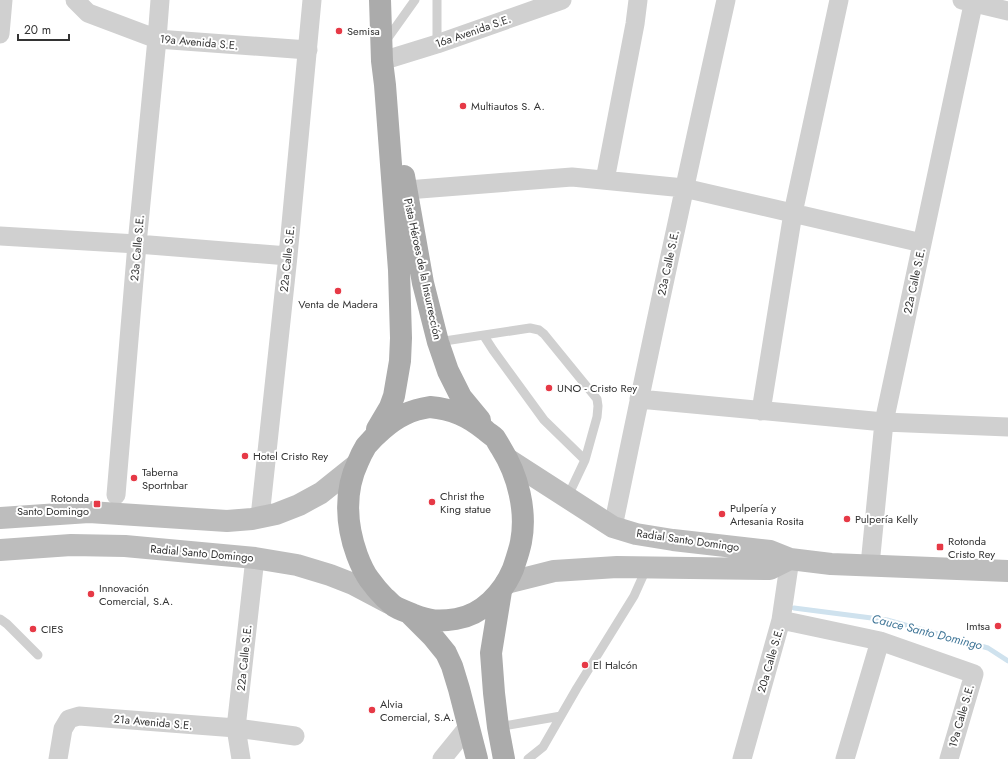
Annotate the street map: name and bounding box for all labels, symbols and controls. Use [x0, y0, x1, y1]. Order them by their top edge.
street label: 16a Avenida S.E. [433, 11, 513, 51]
scale bar [18, 16, 69, 42]
text: 20 m [24, 21, 51, 39]
place label: Semisa [347, 23, 380, 39]
marker: Semisa [334, 26, 344, 36]
street label: 19a Avenida S.E. [159, 31, 239, 53]
place label: Multiautos S. A. [471, 98, 545, 114]
marker: Multiautos S. A. [458, 101, 468, 111]
street label: Pista Héroes de la Insurrección [400, 197, 446, 341]
street label: 23a Calle S.E. [126, 214, 148, 282]
street label: 22a Calle S.E. [276, 225, 298, 293]
street label: 23a Calle S.E. [653, 229, 683, 297]
street label: 22a Calle S.E. [899, 247, 929, 315]
marker: Venta de Madera [333, 286, 343, 296]
place label: Venta de Madera [298, 296, 378, 312]
place label: UNO - Cristo Rey [557, 380, 637, 396]
marker: UNO - Cristo Rey [544, 383, 554, 393]
place label: Hotel Cristo Rey [253, 448, 328, 464]
marker: Hotel Cristo Rey [240, 451, 250, 461]
place label: Taberna Sportnbar [142, 464, 188, 493]
marker: Taberna Sportnbar [129, 473, 139, 483]
place label: Christ the King statue [440, 488, 491, 517]
place label: Rotonda Santo Domingo [17, 490, 89, 519]
marker: Christ the King statue [427, 497, 437, 507]
marker: Rotonda Santo Domingo [92, 499, 102, 509]
place label: Pulpería y Artesania Rosita [730, 500, 804, 529]
marker: Pulpería y Artesania Rosita [717, 509, 727, 519]
place label: Pulpería Kelly [855, 511, 918, 527]
marker: Pulpería Kelly [842, 514, 852, 524]
street label: Radial Santo Domingo [636, 525, 740, 555]
place label: Rotonda Cristo Rey [948, 533, 995, 562]
street label: Radial Santo Domingo [150, 541, 254, 565]
marker: Rotonda Cristo Rey [935, 542, 945, 552]
place label: Innovación Comercial, S.A. [99, 580, 173, 609]
marker: Innovación Comercial, S.A. [86, 589, 96, 599]
water label: Cauce Santo Domingo [870, 610, 985, 655]
place label: Imtsa [966, 618, 990, 634]
place label: CIES [41, 621, 63, 637]
marker: Imtsa [993, 621, 1003, 631]
marker: CIES [28, 624, 38, 634]
street label: 22a Calle S.E. [233, 624, 255, 692]
street label: 20a Calle S.E. [753, 626, 787, 694]
place label: El Halcón [593, 657, 638, 673]
marker: El Halcón [580, 660, 590, 670]
street label: 19a Calle S.E. [944, 683, 978, 749]
place label: Alvia Comercial, S.A. [380, 696, 454, 725]
marker: Alvia Comercial, S.A. [367, 705, 377, 715]
street label: 21a Avenida S.E. [113, 711, 193, 733]

